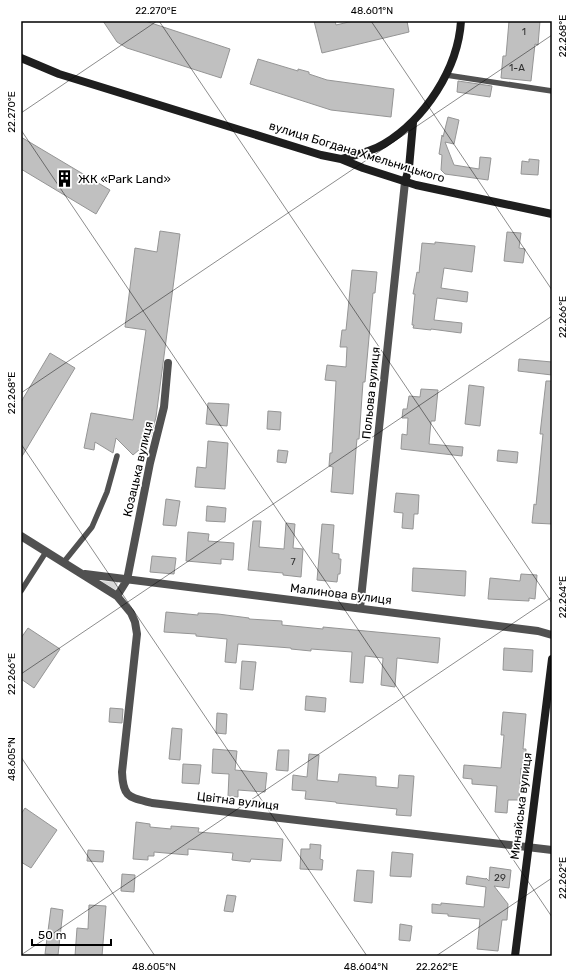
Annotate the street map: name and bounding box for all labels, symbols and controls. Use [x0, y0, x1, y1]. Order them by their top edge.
text: 22.270°E [135, 5, 177, 17]
text: 48.601°N [351, 5, 393, 17]
text: 22.268°E [557, 15, 569, 57]
house number: 1 [522, 26, 526, 38]
house number: 1-А [509, 62, 525, 74]
text: 22.270°E [6, 91, 18, 133]
street label: вулиця Богдана Хмельницького [267, 119, 447, 185]
building icon: ЖК «Park Land» [55, 169, 75, 189]
place label: ЖК «Park Land» [78, 172, 171, 186]
text: 22.266°E [557, 296, 569, 338]
street label: Польова вулиця [359, 346, 383, 440]
text: 22.268°E [6, 372, 18, 414]
street label: Козацька вулиця [120, 420, 156, 518]
house number: 7 [290, 556, 296, 568]
text: 22.264°E [557, 576, 569, 618]
street label: Малинова вулиця [289, 581, 393, 607]
text: 22.266°E [6, 653, 18, 695]
text: 48.605°N [6, 737, 18, 781]
street label: Минайська вулиця [507, 752, 535, 860]
street label: Цвітна вулиця [196, 789, 280, 813]
text: 22.262°E [557, 857, 569, 899]
house number: 29 [494, 872, 506, 884]
scale bar [32, 921, 111, 947]
text: 50 m [38, 928, 66, 942]
text: 48.605°N [132, 961, 176, 973]
text: 48.604°N [344, 961, 388, 973]
text: 22.262°E [416, 961, 458, 973]

